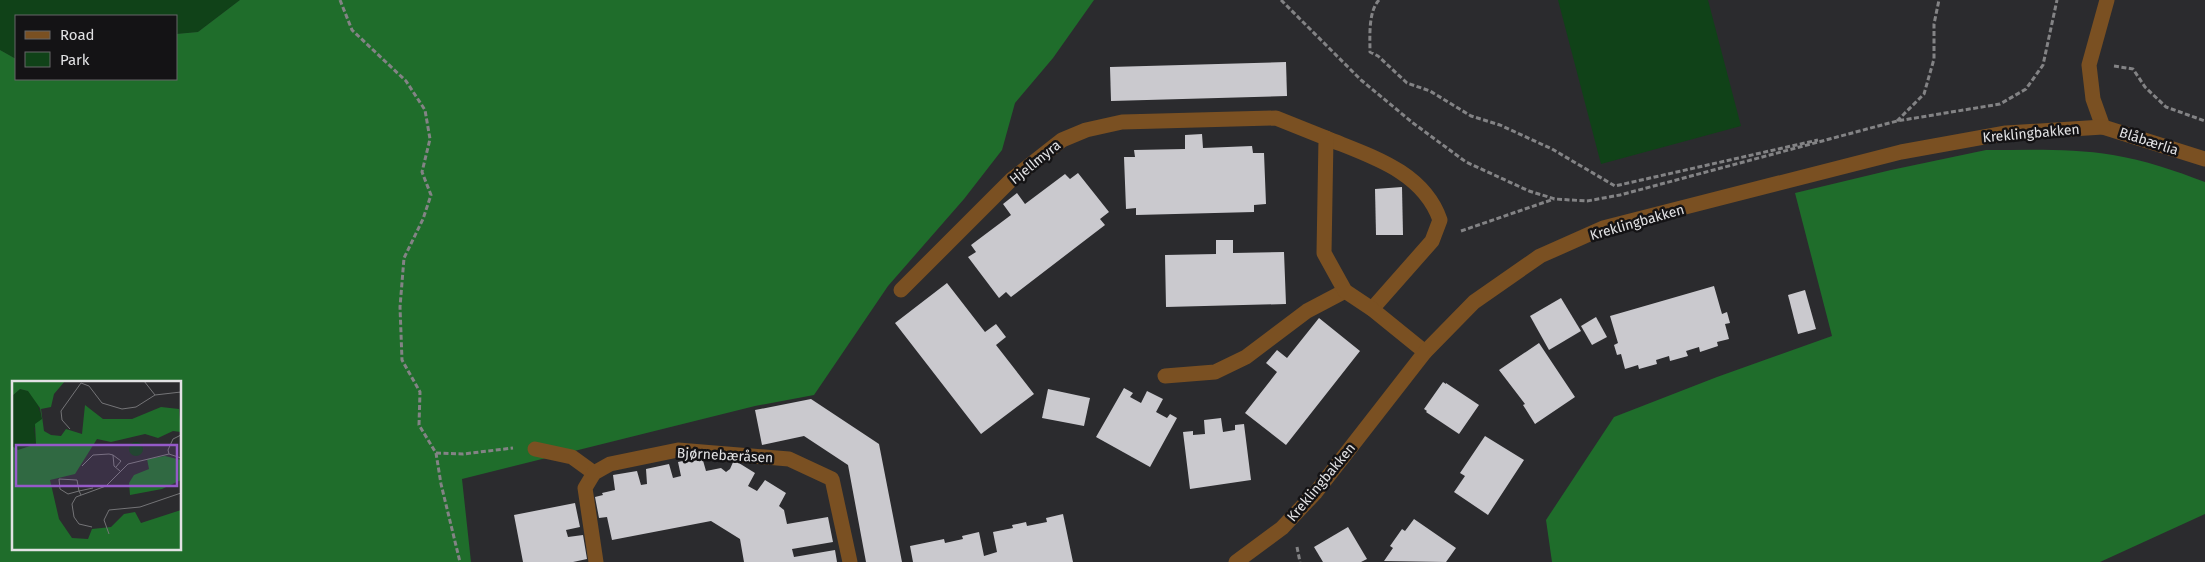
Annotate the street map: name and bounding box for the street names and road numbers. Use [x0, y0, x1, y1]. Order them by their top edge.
street label: Kreklingbakken [1982, 121, 2080, 146]
street label: Blåbærlia [2117, 124, 2181, 159]
street label: Hjellmyra [1006, 137, 1064, 188]
street label: Kreklingbakken [1588, 201, 1686, 244]
street label: Kreklingbakken [1284, 440, 1359, 525]
street label: Bjørnebæråsen [676, 444, 774, 467]

